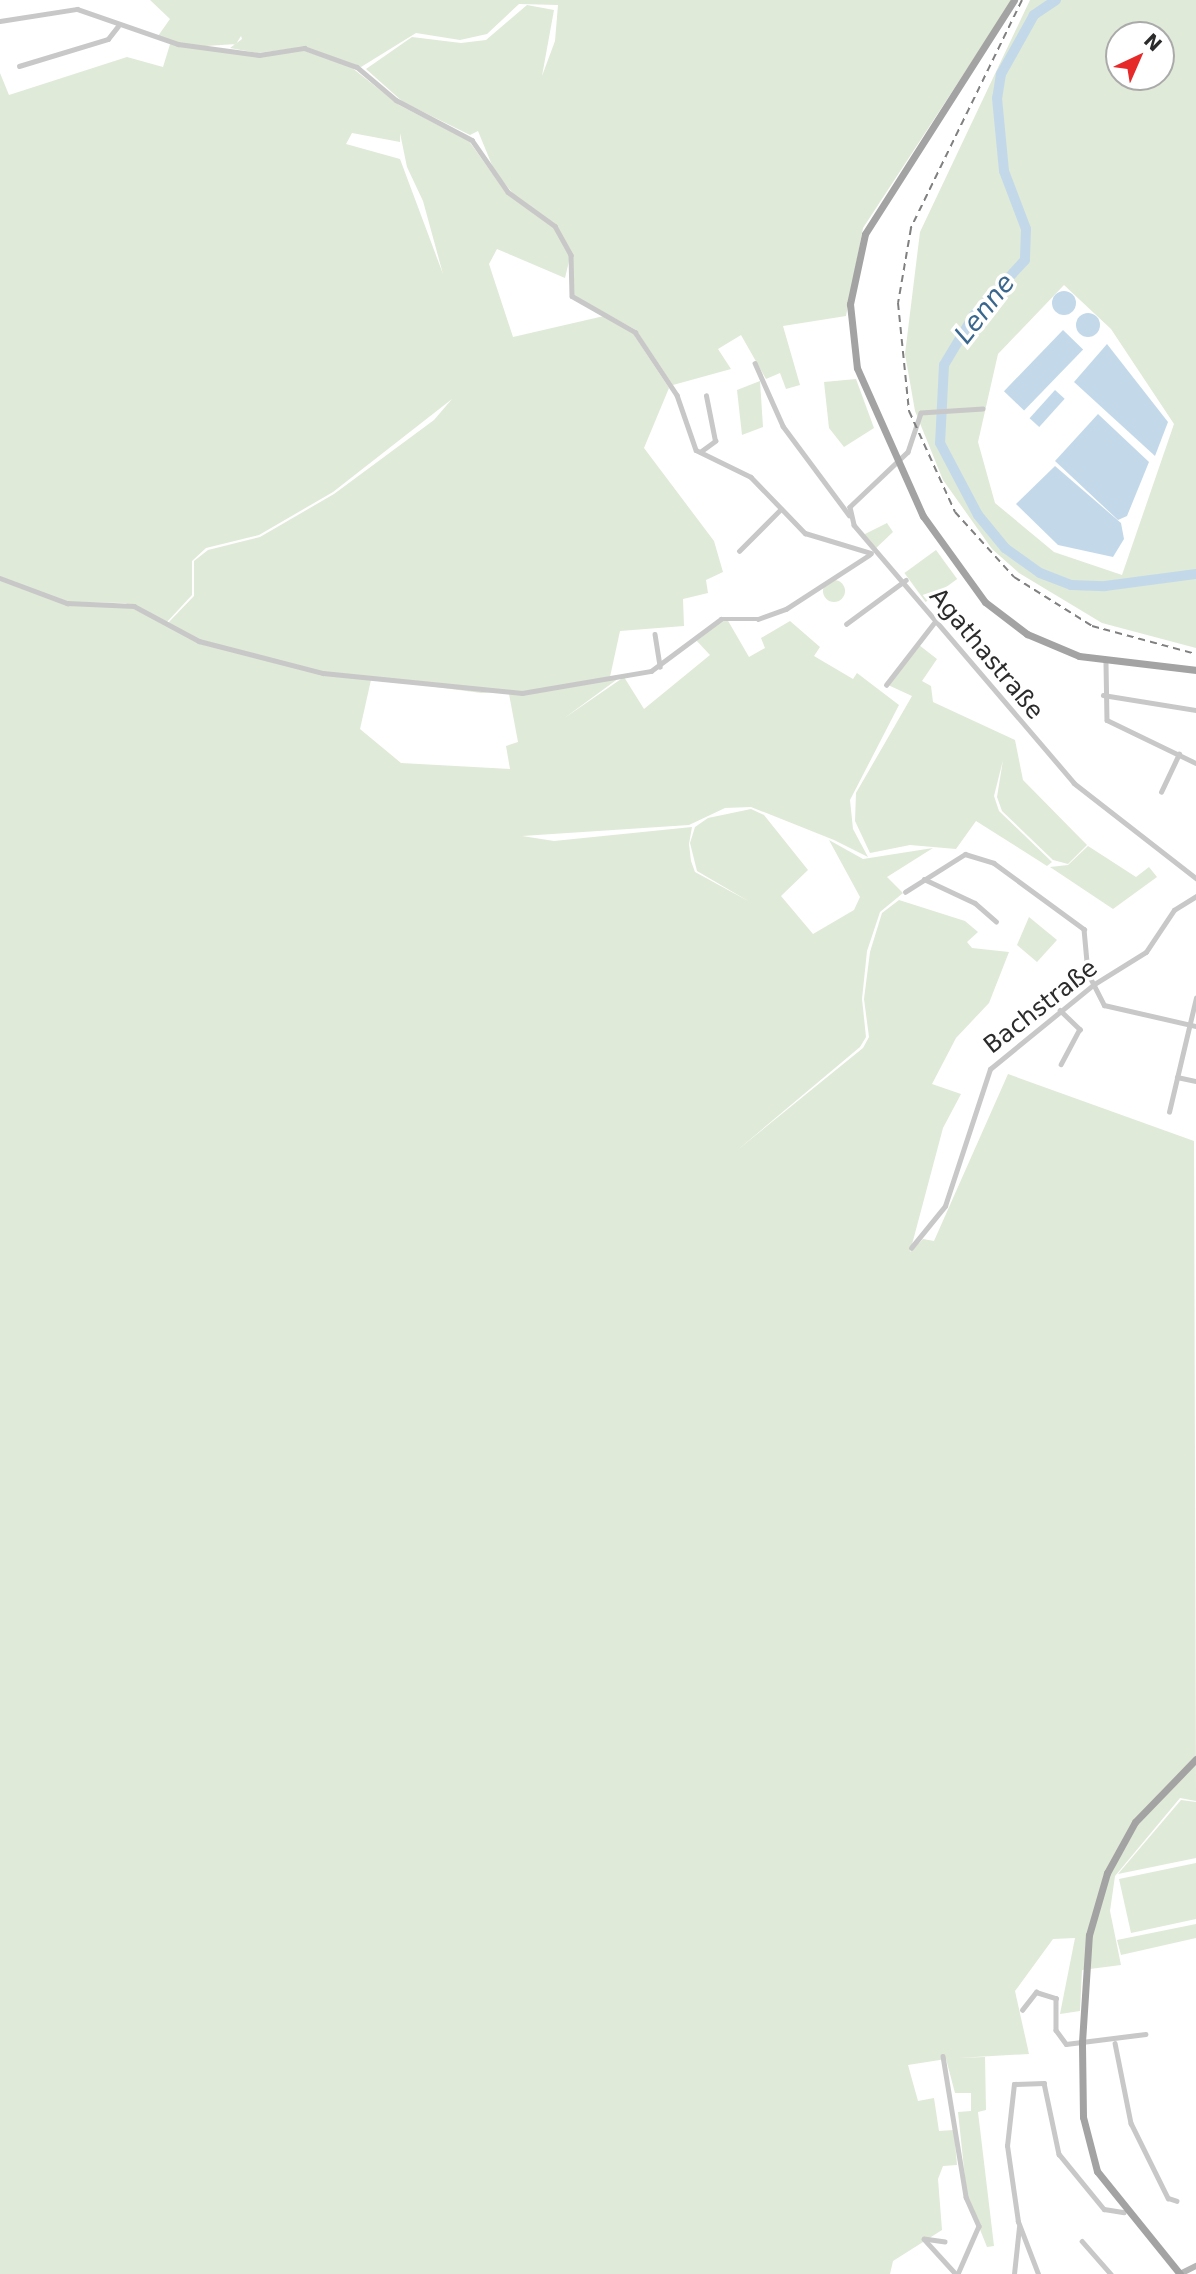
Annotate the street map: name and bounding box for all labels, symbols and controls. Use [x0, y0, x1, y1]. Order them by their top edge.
north arrow [1105, 21, 1175, 91]
text: N [1140, 29, 1167, 56]
water label: Lenne [948, 268, 1022, 350]
street label: Agathastraße [923, 583, 1049, 725]
street label: Bachstraße [979, 954, 1103, 1060]

